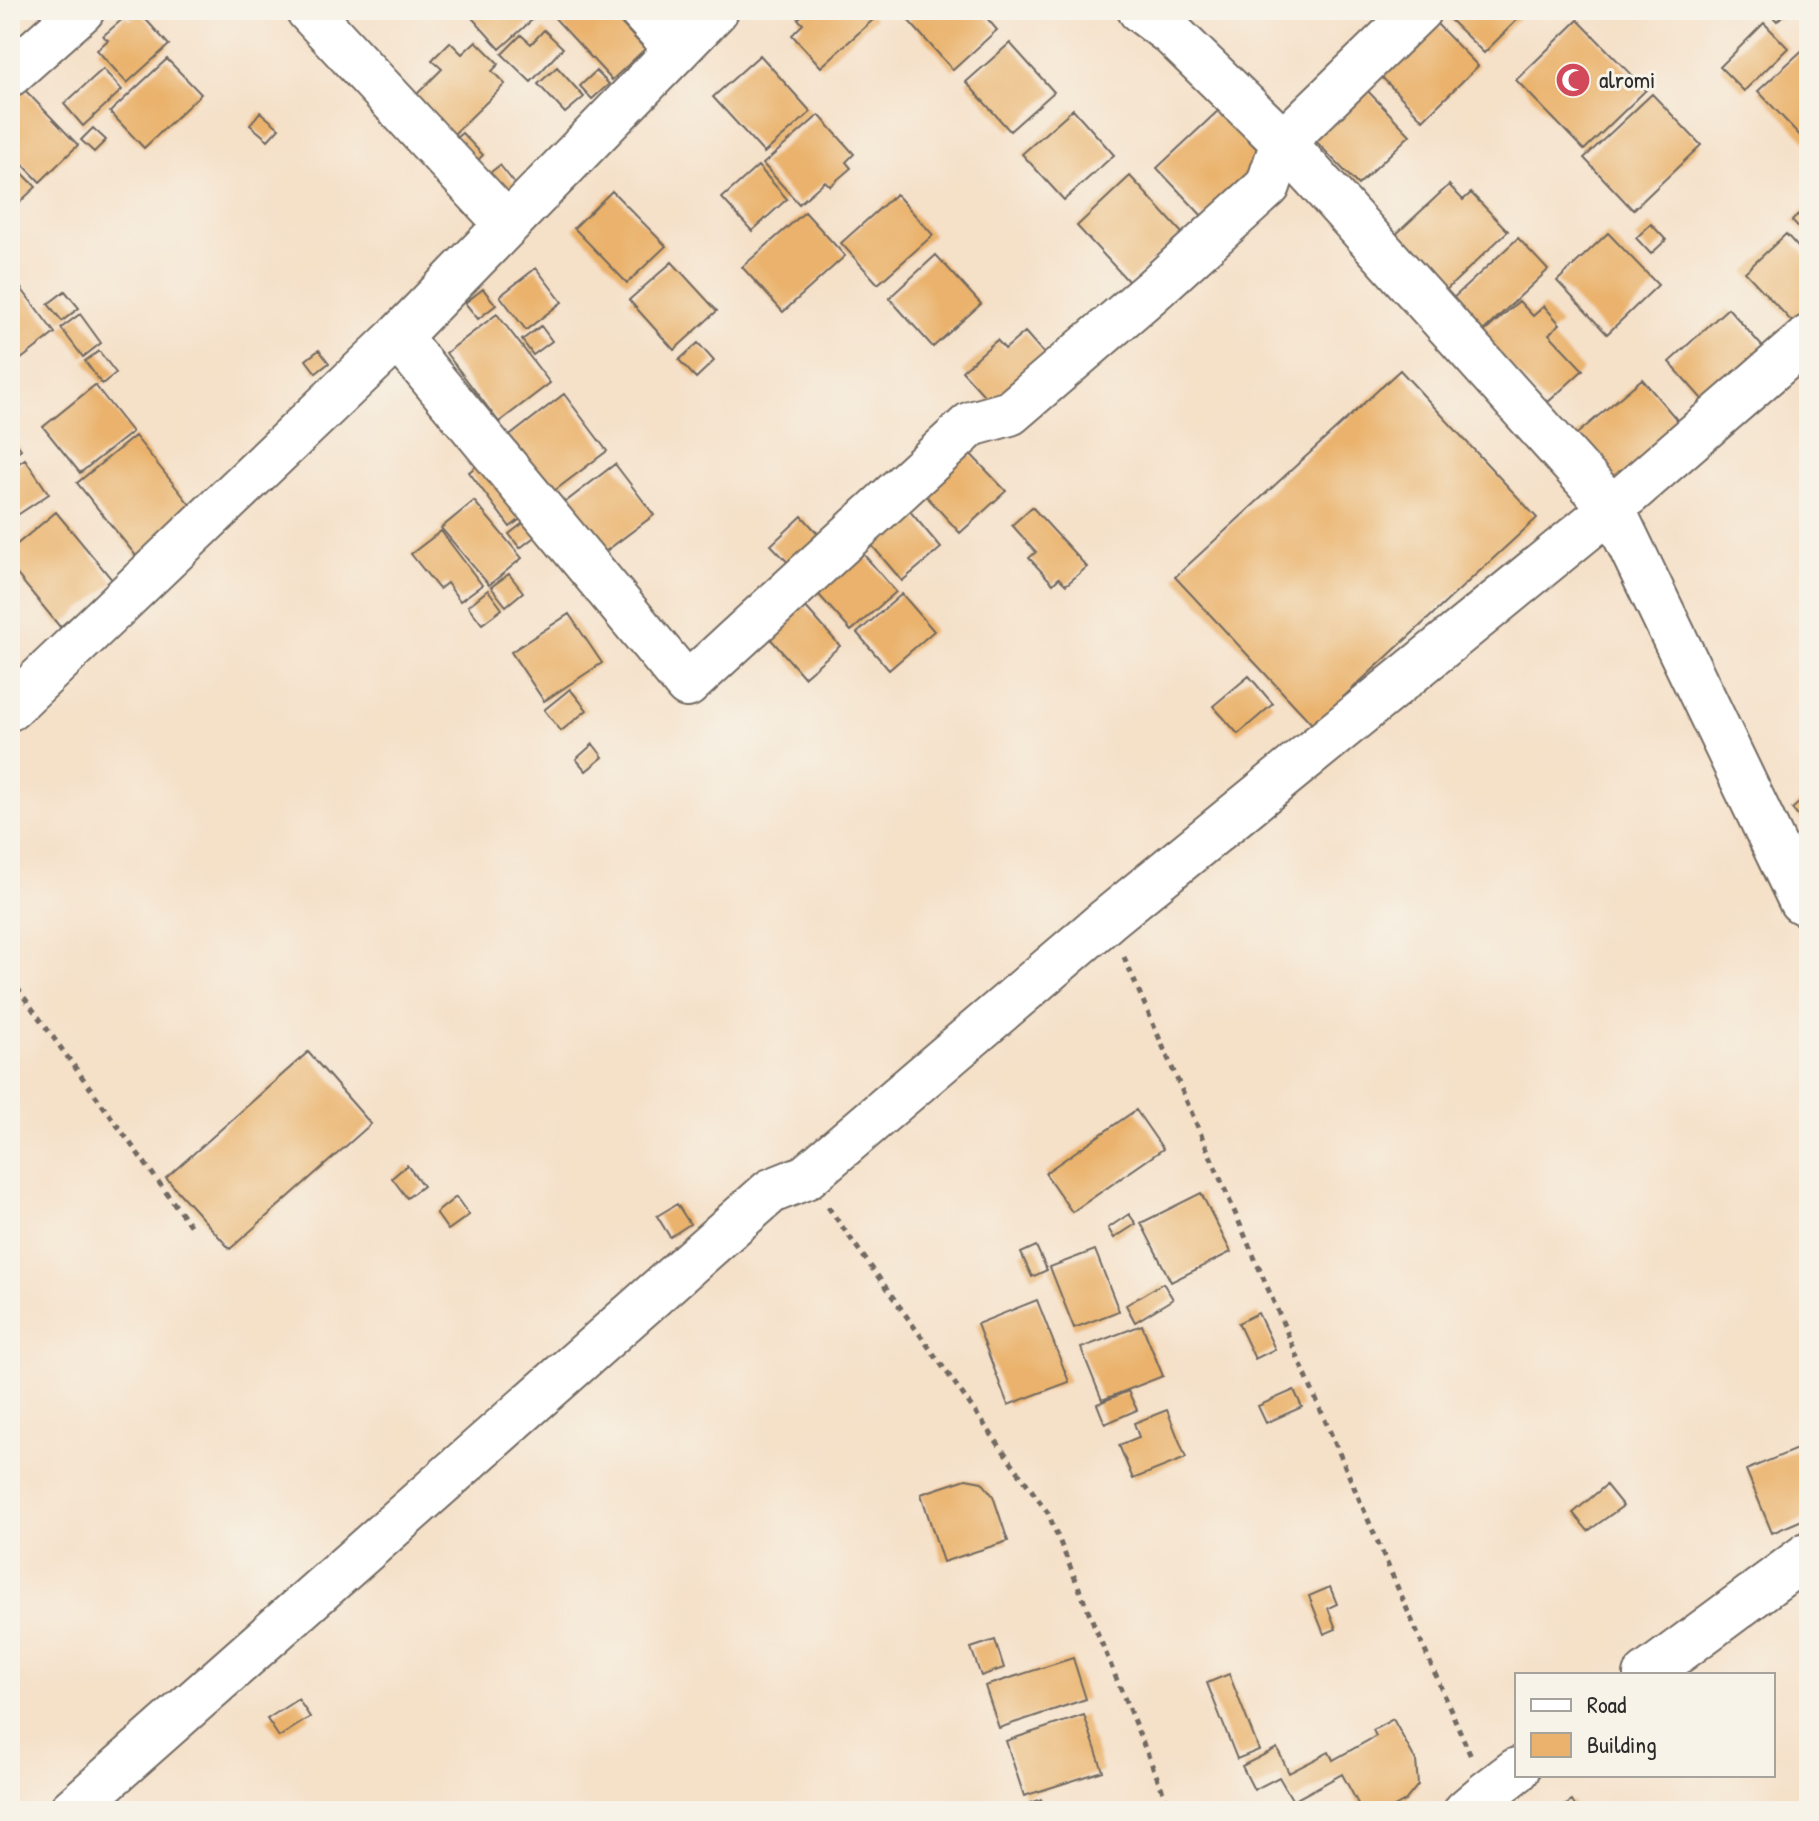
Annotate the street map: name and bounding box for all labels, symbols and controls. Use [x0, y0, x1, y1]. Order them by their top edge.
mosque icon: alromi [1554, 61, 1592, 99]
place label: alromi [1599, 63, 1655, 95]
legend [1515, 1673, 1775, 1777]
text: Road [1587, 1688, 1626, 1720]
text: Building [1587, 1728, 1657, 1760]

